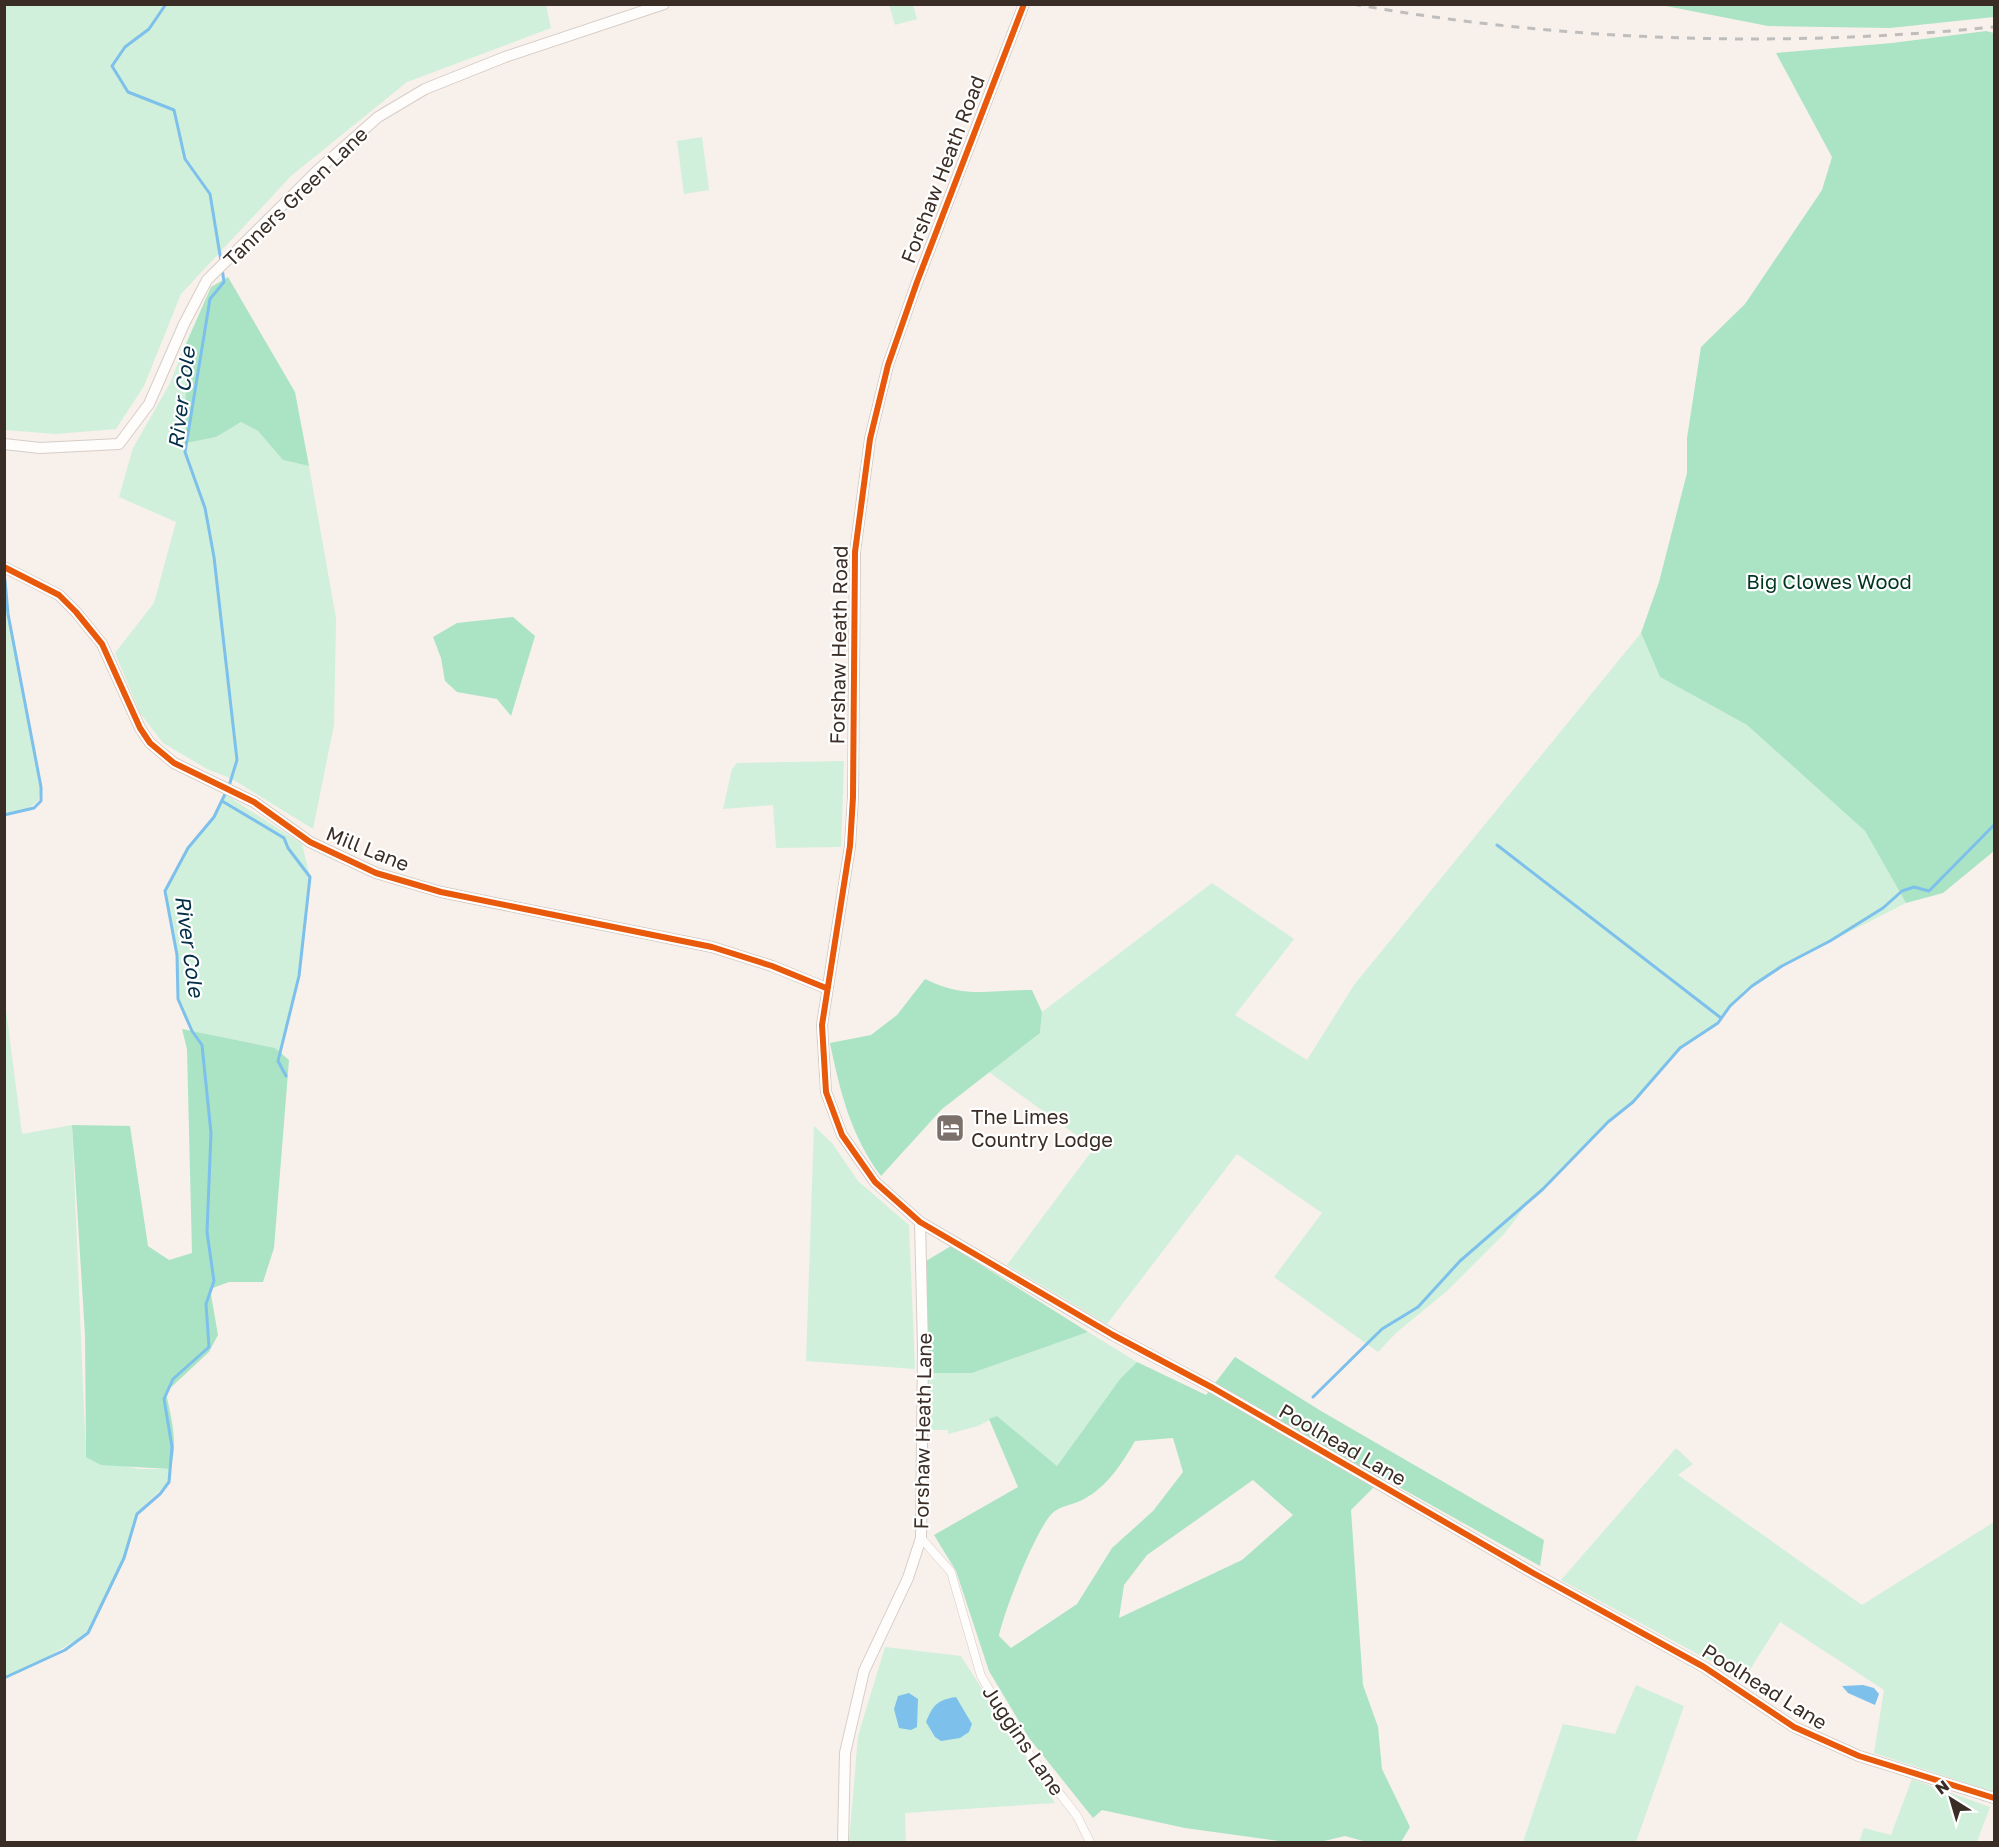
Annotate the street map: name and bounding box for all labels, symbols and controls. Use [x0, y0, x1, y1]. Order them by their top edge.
street label: Forshaw Heath Road [895, 72, 989, 266]
street label: Tanners Green Lane [218, 121, 372, 271]
water label: River Cole [162, 344, 200, 450]
street label: Forshaw Heath Road [824, 545, 852, 745]
park label: Big Clowes Wood [1746, 569, 1912, 593]
street label: Mill Lane [323, 821, 413, 875]
water label: River Cole [170, 893, 210, 1000]
place label: The Limes Country Lodge [971, 1104, 1113, 1151]
hotel icon: The Limes Country Lodge [934, 1112, 966, 1144]
street label: Forshaw Heath Lane [908, 1332, 936, 1530]
street label: Poolhead Lane [1275, 1398, 1411, 1490]
street label: Poolhead Lane [1698, 1638, 1832, 1734]
street label: Juggins Lane [978, 1680, 1070, 1800]
north arrow [1921, 1769, 1981, 1829]
text: N [1931, 1775, 1953, 1799]

